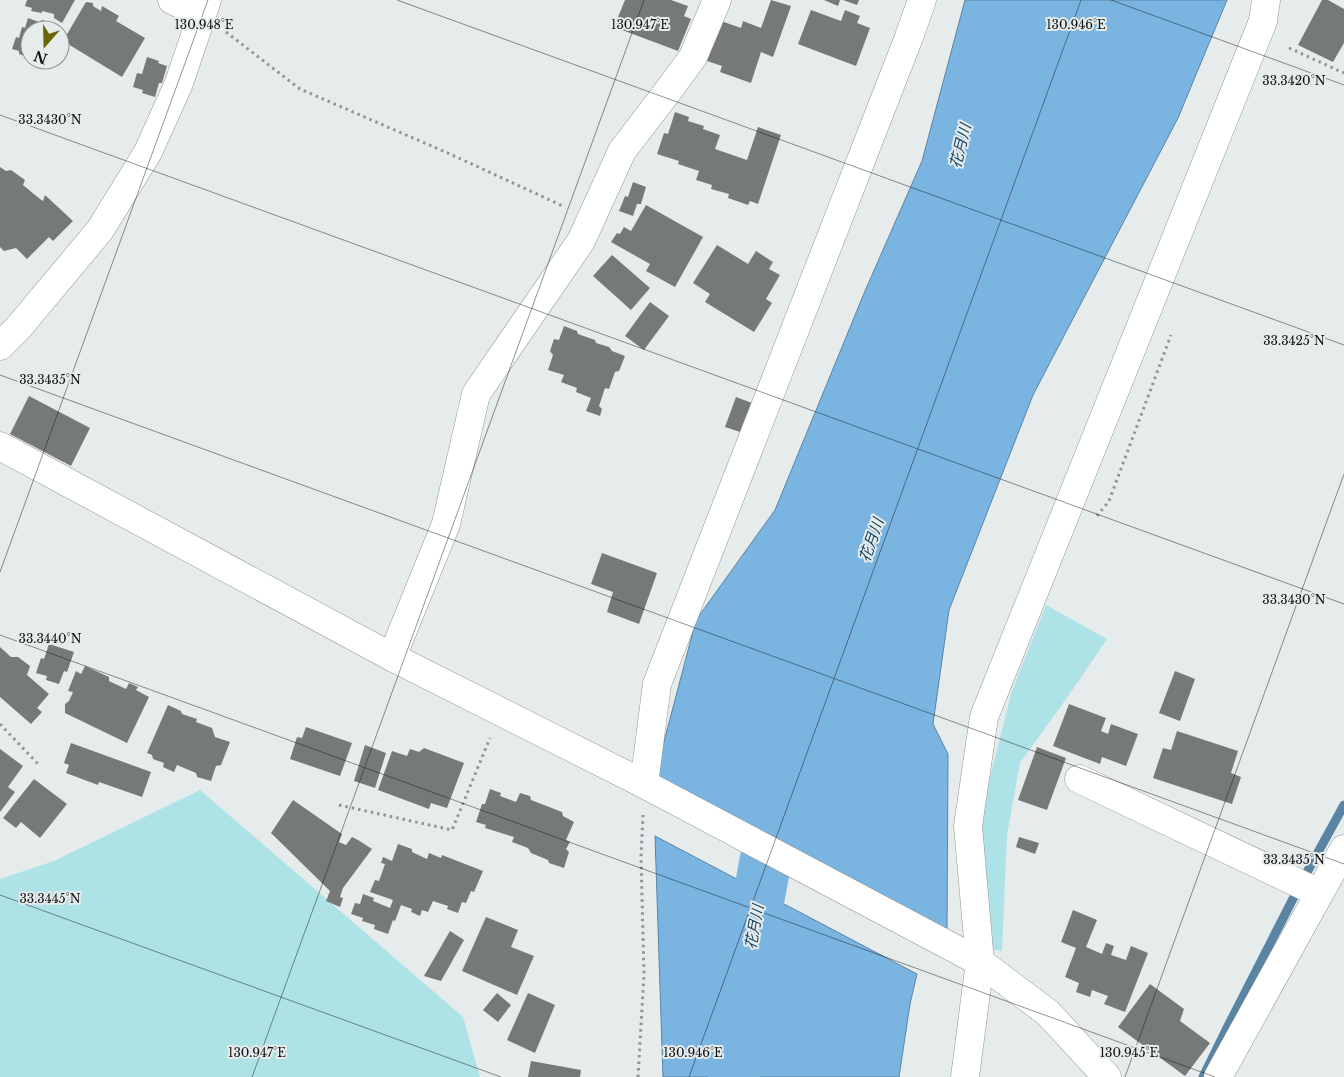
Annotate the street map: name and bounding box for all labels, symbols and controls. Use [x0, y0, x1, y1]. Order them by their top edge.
text: 130.948°E [174, 17, 234, 32]
text: 130.947°E [611, 17, 669, 32]
text: 130.946°E [1046, 17, 1106, 32]
north arrow [20, 20, 70, 70]
text: N [31, 47, 50, 68]
text: 33.3420°N [1262, 73, 1326, 88]
text: 33.3430°N [18, 112, 82, 127]
water label: 花月川 [945, 120, 975, 170]
text: 33.3425°N [1263, 333, 1325, 348]
text: 33.3435°N [19, 372, 81, 387]
water label: 花月川 [855, 514, 888, 564]
text: 33.3430°N [1262, 592, 1326, 607]
text: 33.3440°N [19, 631, 82, 646]
text: 33.3435°N [1263, 852, 1325, 867]
text: 33.3445°N [19, 891, 81, 906]
water label: 花月川 [741, 901, 768, 951]
text: 130.947°E [228, 1045, 286, 1060]
text: 130.946°E [663, 1045, 723, 1060]
text: 130.945°E [1100, 1045, 1159, 1060]

